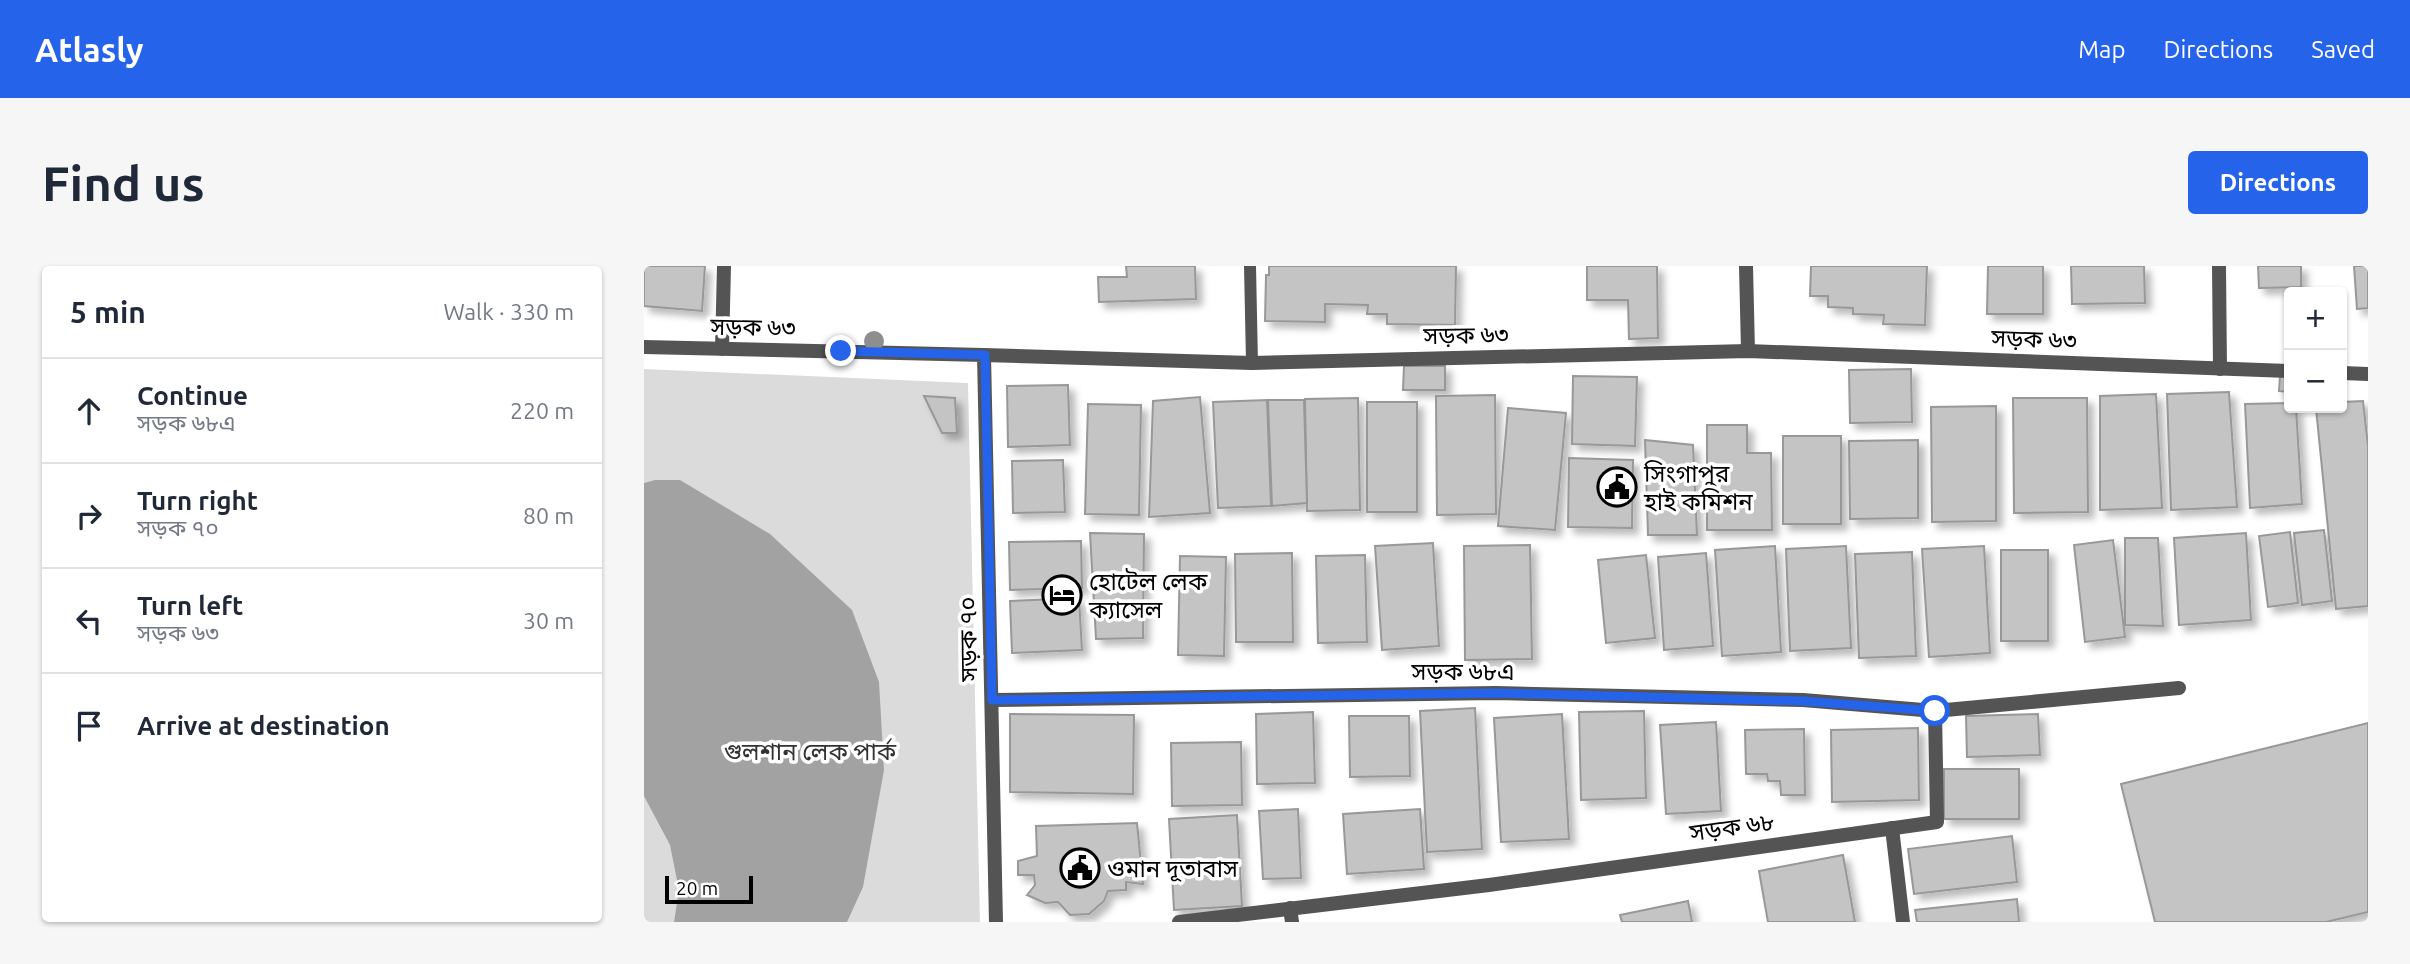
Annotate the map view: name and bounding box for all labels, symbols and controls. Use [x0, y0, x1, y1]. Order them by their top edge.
text: Atlasly [35, 31, 144, 68]
text: Map [2078, 36, 2125, 63]
text: Directions [2163, 36, 2273, 63]
text: Saved [2311, 36, 2375, 63]
button: Directions [2188, 151, 2368, 214]
text: Find us [42, 155, 205, 210]
map controls [2284, 287, 2347, 413]
button: + [2284, 287, 2347, 350]
text: 5 min [70, 295, 146, 329]
text: Walk · 330 m [443, 299, 574, 324]
street label: সড়ক ৬৩ [709, 313, 796, 341]
street label: সড়ক ৬৩ [1422, 321, 1509, 349]
street label: সড়ক ৬৩ [1990, 324, 2077, 354]
route end [825, 335, 856, 366]
button: − [2284, 350, 2347, 413]
text: Continue [137, 381, 248, 410]
icon: ahead [70, 392, 108, 430]
text: 220 m [510, 398, 574, 423]
text: সড়ক ৬৮এ [137, 410, 236, 435]
place label: সিংগাপুর হাই কমিশন [1643, 460, 1753, 515]
public building icon: সিংগাপুর হাই কমিশন [1596, 466, 1638, 508]
text: Turn right [137, 486, 258, 515]
icon: right [70, 497, 108, 535]
text: 80 m [523, 503, 574, 528]
text: সড়ক ৭০ [137, 515, 219, 540]
place label: হোটেল লেক ক্যাসেল [1088, 568, 1208, 623]
hotel icon: হোটেল লেক ক্যাসেল [1041, 574, 1083, 616]
text: Turn left [137, 591, 243, 620]
street label: সড়ক ৭০ [954, 596, 982, 683]
icon: left [70, 602, 108, 640]
text: 30 m [523, 608, 574, 633]
text: সড়ক ৬৩ [137, 620, 219, 645]
street label: সড়ক ৬৮এ [1411, 658, 1514, 685]
route start [1919, 695, 1950, 726]
icon: arrive [70, 707, 108, 745]
text: Arrive at destination [137, 711, 390, 740]
park label: গুলশান লেক পার্ক [724, 737, 897, 765]
street label: সড়ক ৬৮ [1687, 808, 1776, 846]
public building icon: ওমান দূতাবাস [1059, 847, 1101, 889]
place label: ওমান দূতাবাস [1107, 855, 1239, 882]
scale bar [665, 873, 752, 905]
text: 20 m [676, 877, 718, 899]

